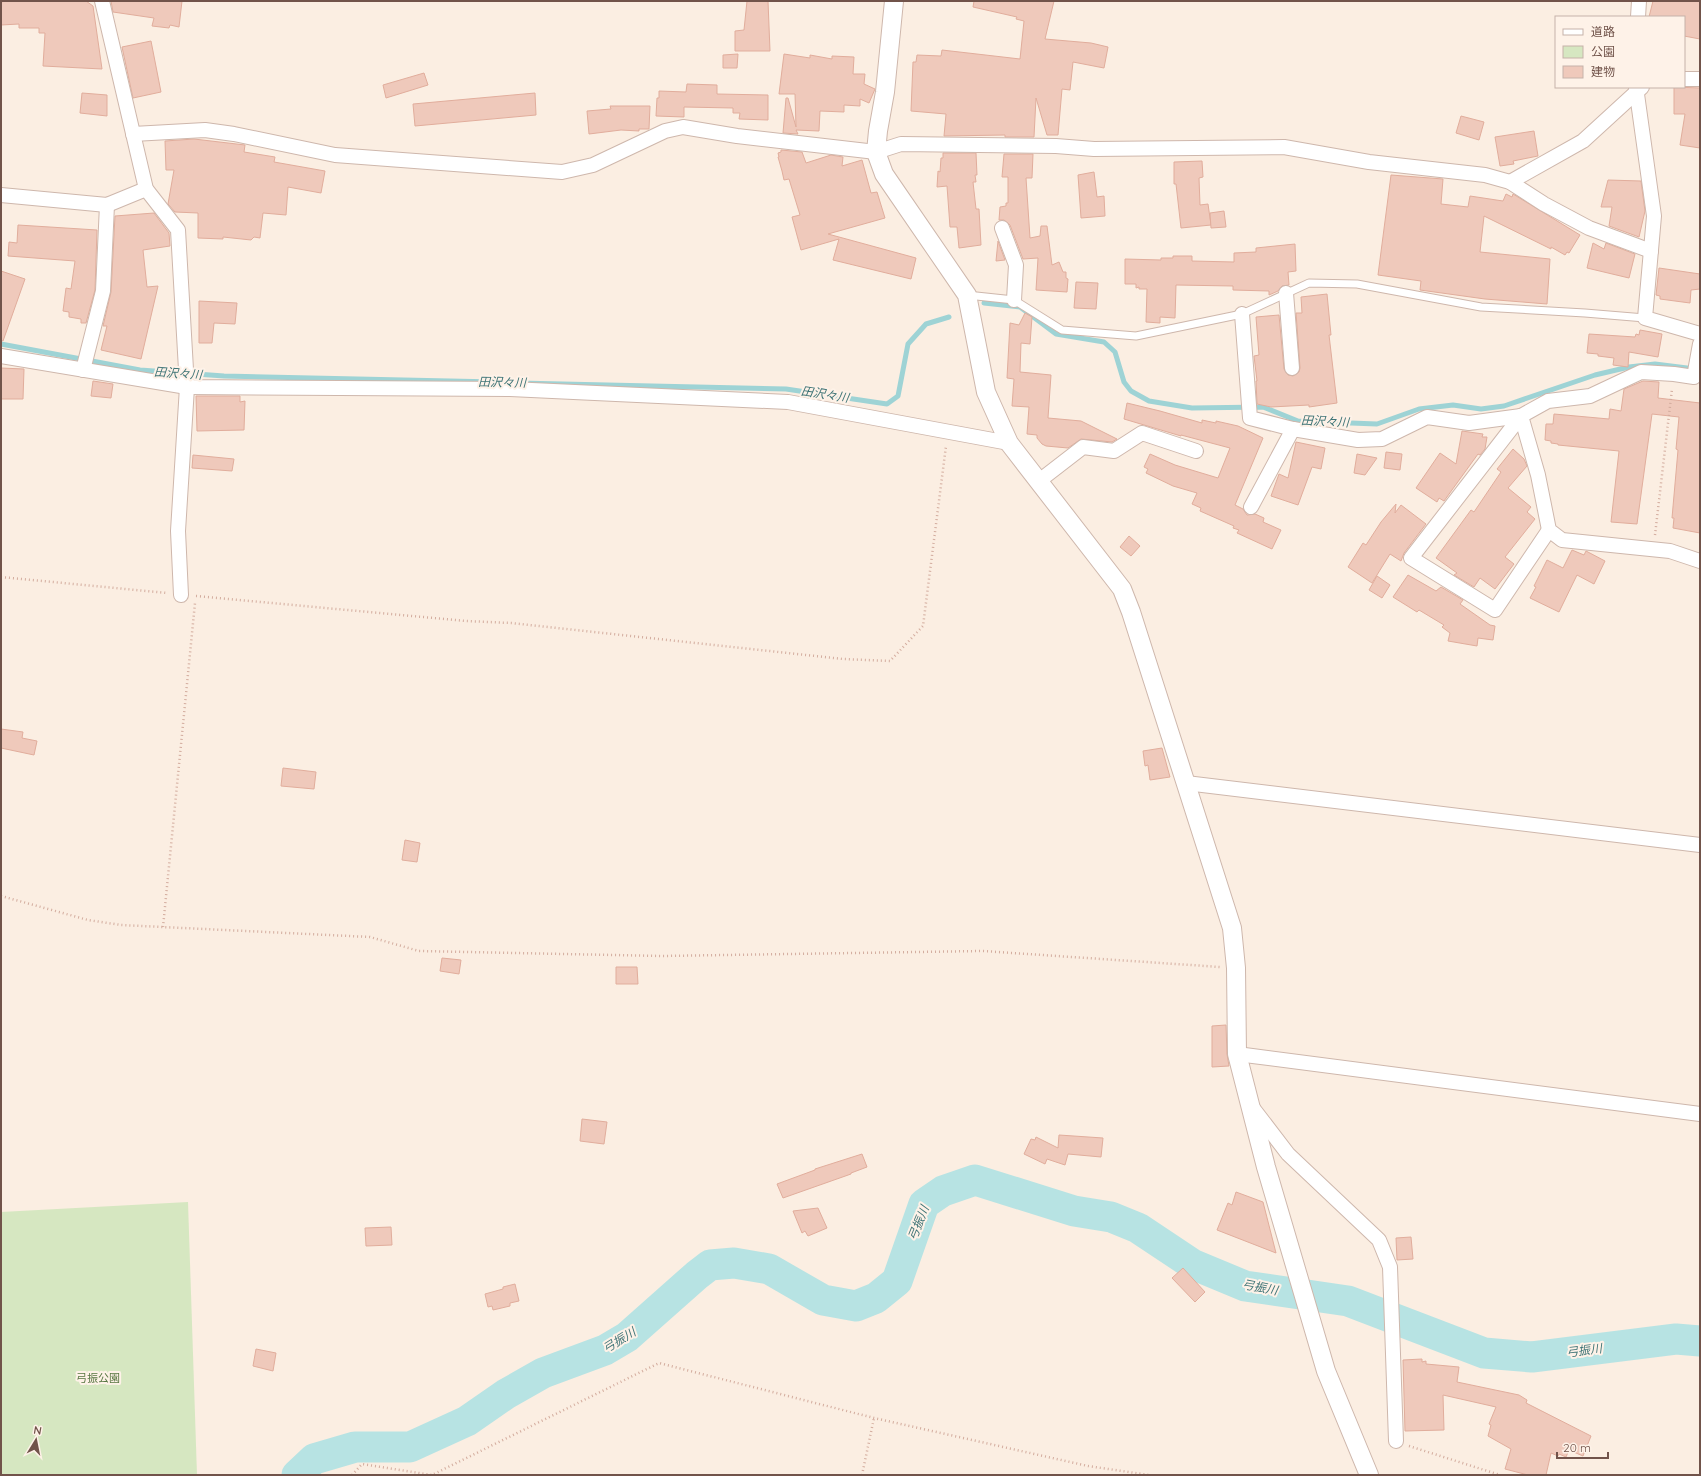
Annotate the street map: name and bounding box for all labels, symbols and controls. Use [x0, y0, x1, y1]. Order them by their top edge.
legend [1555, 16, 1685, 88]
text: 道路 [1591, 24, 1615, 39]
text: 公園 [1591, 44, 1615, 59]
text: 建物 [1591, 64, 1615, 79]
water label: 田沢々川 [154, 364, 204, 382]
water label: 田沢々川 [478, 374, 528, 390]
water label: 田沢々川 [800, 383, 852, 405]
water label: 田沢々川 [1301, 412, 1351, 430]
water label: 弓振川 [904, 1202, 932, 1243]
water label: 弓振川 [1241, 1276, 1281, 1298]
water label: 弓振川 [600, 1323, 640, 1356]
water label: 弓振川 [1565, 1340, 1605, 1360]
park label: 弓振公園 [76, 1371, 120, 1385]
north arrow [16, 1420, 56, 1460]
text: N [33, 1423, 43, 1438]
scale bar [1557, 1434, 1608, 1460]
text: 20 m [1563, 1440, 1591, 1455]

